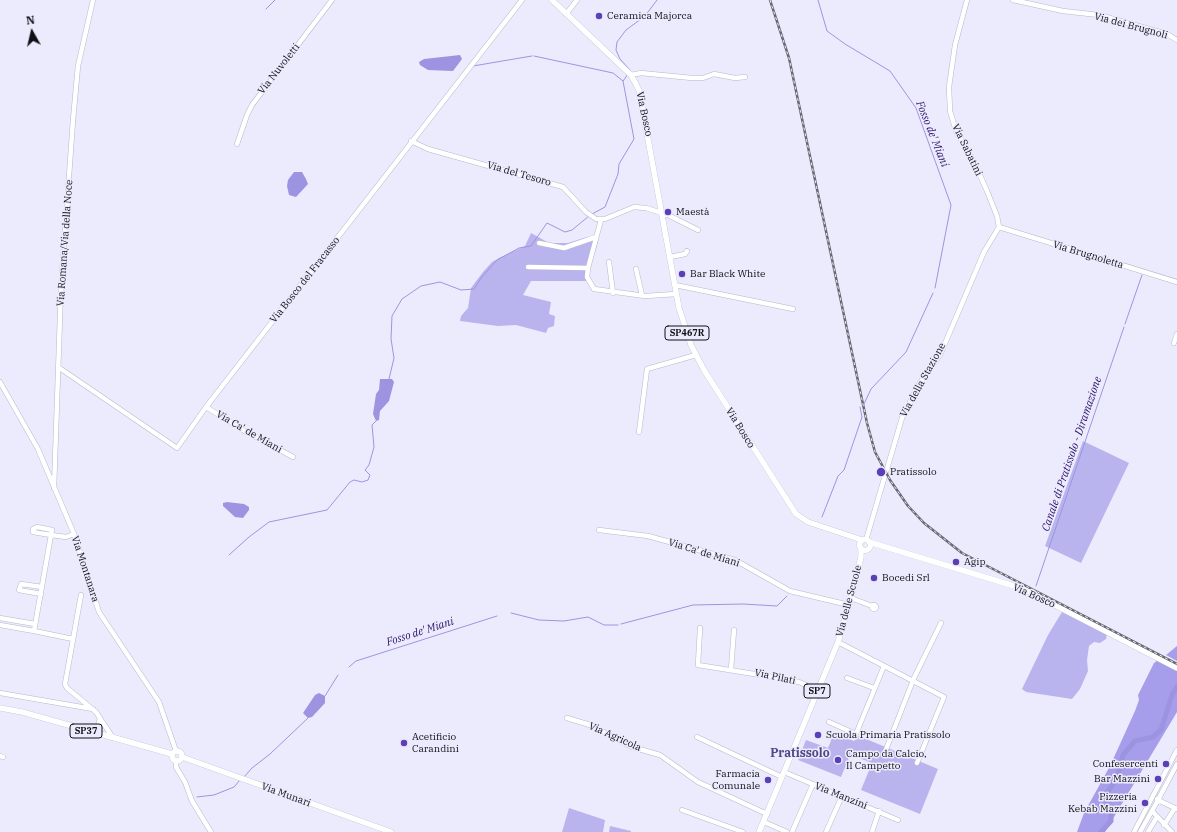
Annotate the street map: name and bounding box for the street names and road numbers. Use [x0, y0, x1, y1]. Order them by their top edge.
street label: Via dei Brugnoli [1093, 10, 1169, 42]
street label: Via Nuvoletti [256, 41, 302, 97]
street label: Via Bosco [633, 91, 655, 137]
street label: Via Sabatini [949, 122, 985, 178]
street label: Via del Tesoro [486, 159, 552, 189]
street label: Via Romana/Via della Noce [55, 179, 75, 307]
street label: Via Bosco del Fracasso [268, 234, 342, 326]
street label: Via Brugnoletta [1051, 239, 1125, 271]
road number: SP467R [665, 326, 709, 340]
street label: Via della Stazione [898, 341, 948, 419]
street label: Via Bosco [723, 406, 757, 450]
street label: Via Ca' de Miani [214, 408, 284, 456]
street label: Via Montanara [69, 534, 101, 604]
street label: Via Ca' de Miani [667, 536, 741, 570]
street label: Via delle Scuole [834, 564, 864, 638]
street label: Via Bosco [1011, 581, 1057, 611]
street label: Via Pilati [753, 667, 797, 687]
road number: SP7 [804, 684, 830, 698]
street label: Via Agricola [587, 720, 643, 754]
road number: SP37 [70, 724, 102, 738]
street label: Via Manzini [813, 780, 869, 812]
street label: Via Munari [260, 781, 312, 809]

